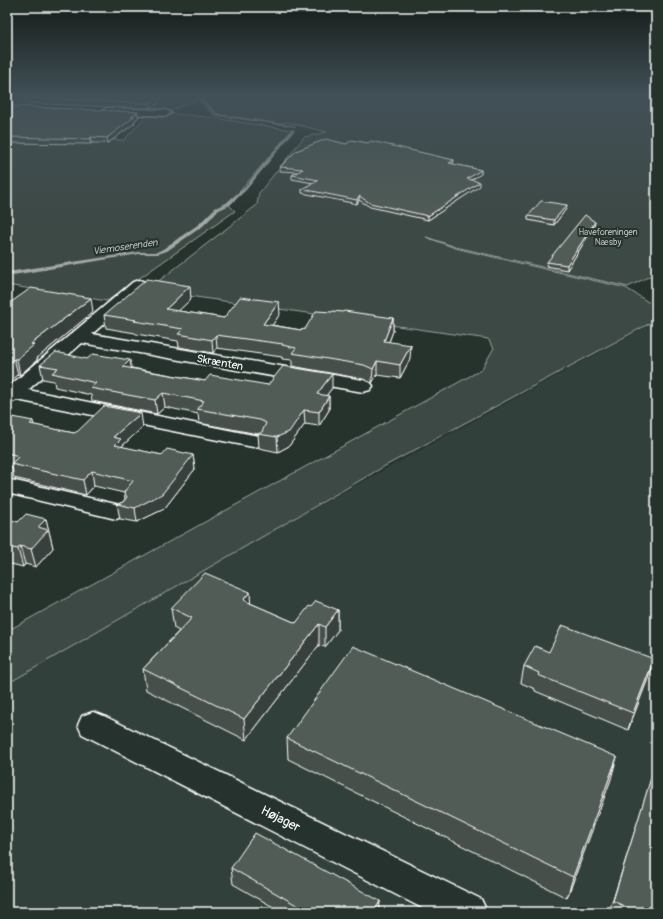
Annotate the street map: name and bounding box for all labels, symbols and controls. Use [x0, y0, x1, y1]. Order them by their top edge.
park label: Haveforeningen Næsby [578, 227, 638, 248]
water label: Viemoserenden [92, 236, 160, 257]
street label: Skrænten [196, 352, 244, 373]
street label: Højager [258, 802, 303, 836]

